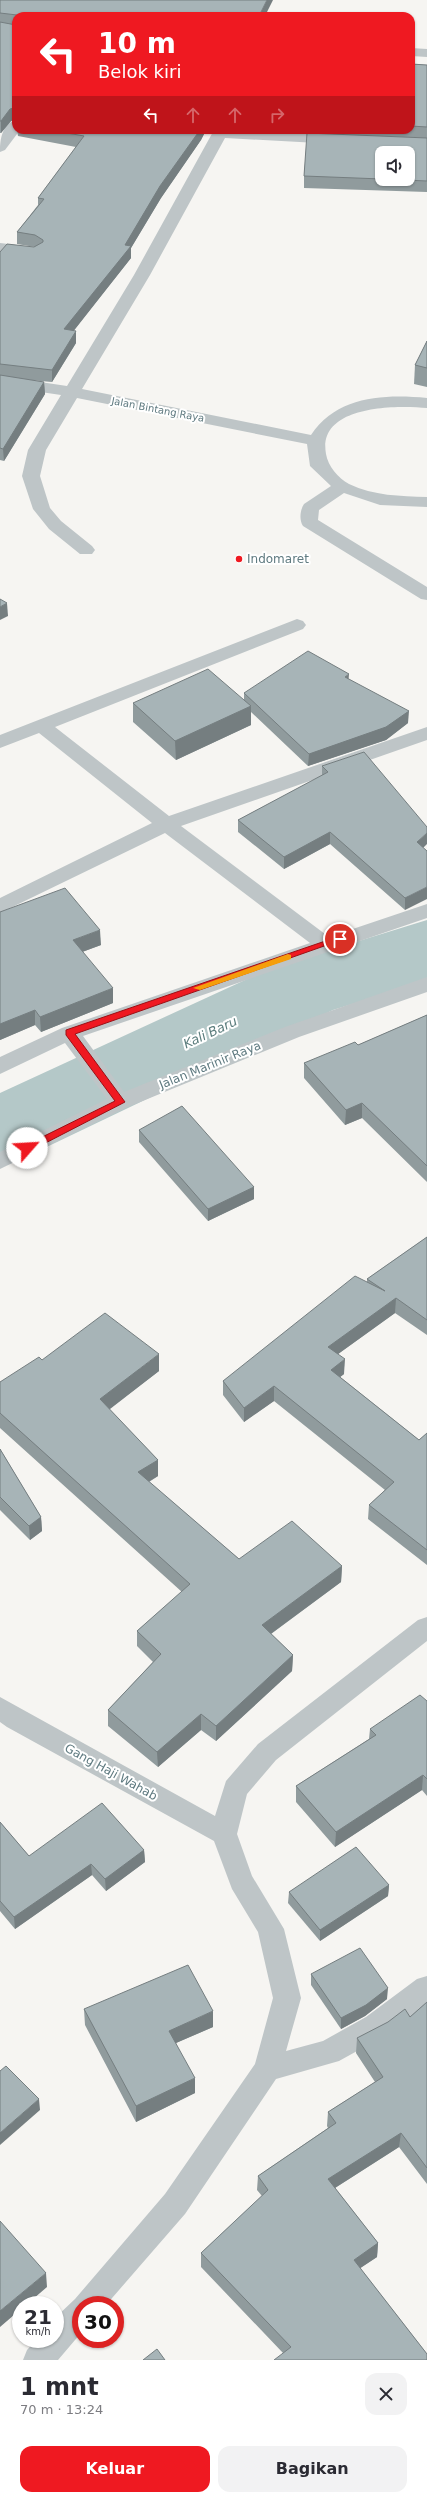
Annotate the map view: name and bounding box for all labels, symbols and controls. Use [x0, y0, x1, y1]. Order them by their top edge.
text: 10 m [98, 27, 176, 60]
icon: left [32, 28, 84, 80]
text: Belok kiri [98, 61, 181, 82]
icon: left [140, 104, 162, 126]
icon: ahead [182, 104, 204, 126]
icon: ahead [224, 104, 246, 126]
icon: right [266, 104, 288, 126]
map controls [375, 146, 415, 186]
button: sound [375, 146, 415, 186]
street label: Jalan Bintang Raya [110, 395, 205, 424]
place label: Indomaret [247, 552, 309, 566]
marker: Indomaret [234, 554, 244, 564]
pin [323, 922, 357, 956]
icon: arrive [329, 928, 351, 950]
water label: Kali Baru [181, 1013, 240, 1051]
street label: Jalan Marinir Raya [156, 1038, 263, 1092]
position arrow [6, 1127, 48, 1169]
street label: Gang Haji Wahab [62, 1741, 160, 1803]
speed limit sign: 30 [72, 2296, 124, 2348]
text: 21 [24, 2305, 52, 2329]
text: km/h [25, 2326, 51, 2337]
text: 1 mnt [20, 2373, 99, 2401]
button: close [365, 2373, 407, 2415]
text: 70 m · 13:24 [20, 2402, 103, 2417]
button: Keluar [20, 2446, 210, 2492]
button: Bagikan [218, 2446, 407, 2492]

